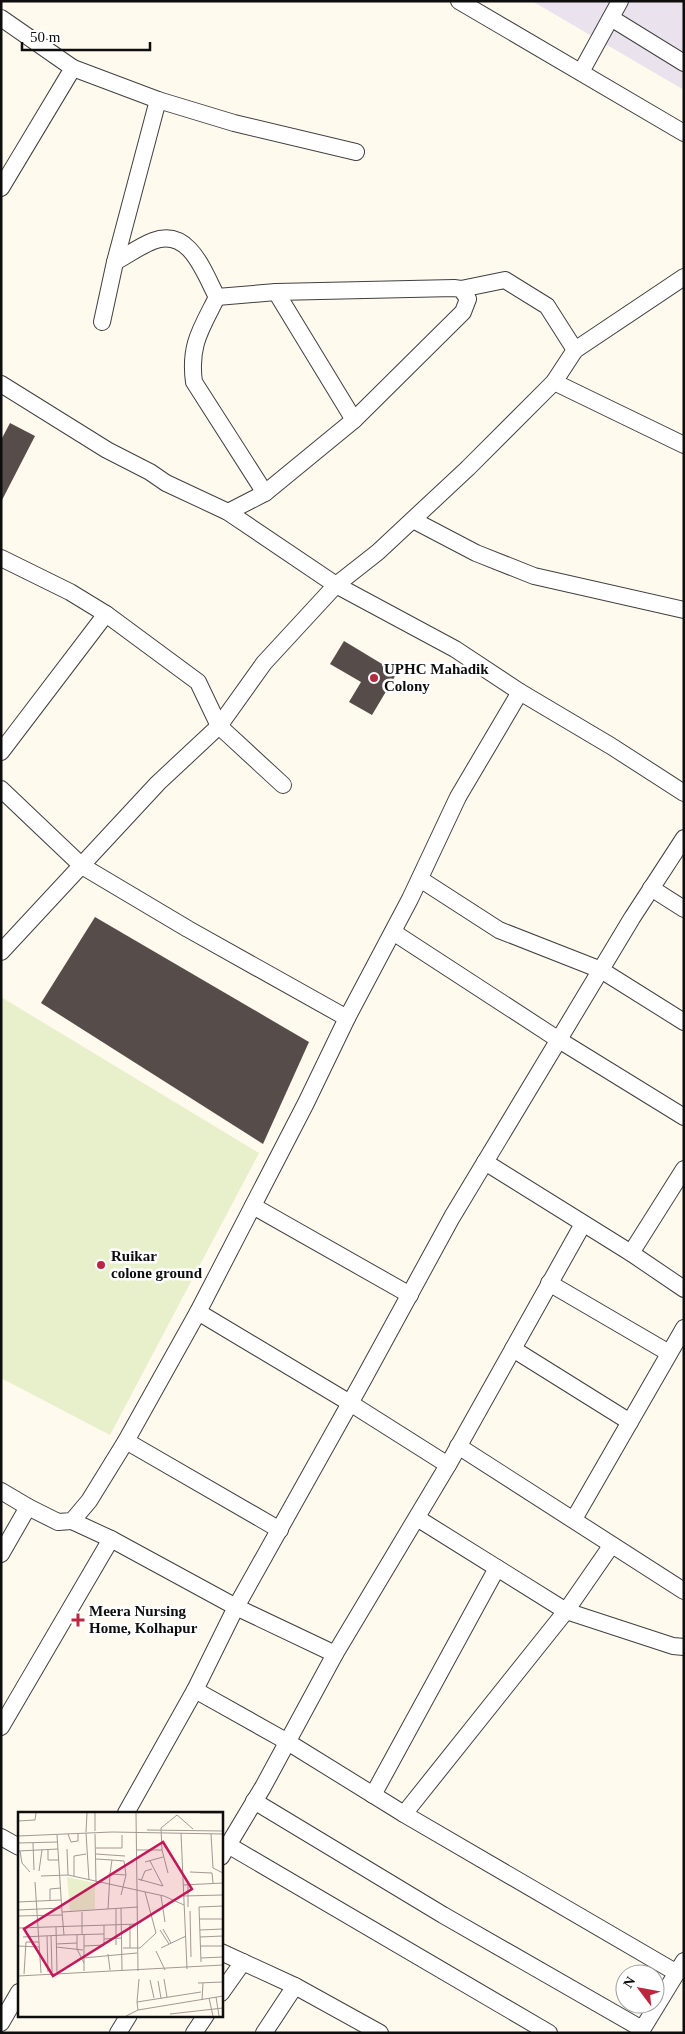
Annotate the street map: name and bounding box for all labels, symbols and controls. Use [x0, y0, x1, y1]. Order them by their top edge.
scale bar [22, 20, 150, 52]
text: 50 m [30, 29, 61, 45]
place label: UPHC Mahadik Colony [384, 661, 489, 694]
marker: UPHC Mahadik Colony [368, 672, 380, 684]
place label: Ruikar colone ground [111, 1248, 203, 1281]
marker: Ruikar colone ground [95, 1259, 107, 1271]
place label: Meera Nursing Home, Kolhapur [89, 1603, 198, 1636]
marker: Meera Nursing Home, Kolhapur [71, 1613, 85, 1627]
inset map [18, 1812, 222, 2016]
north arrow [615, 1964, 665, 2014]
text: N [620, 1974, 638, 1991]

